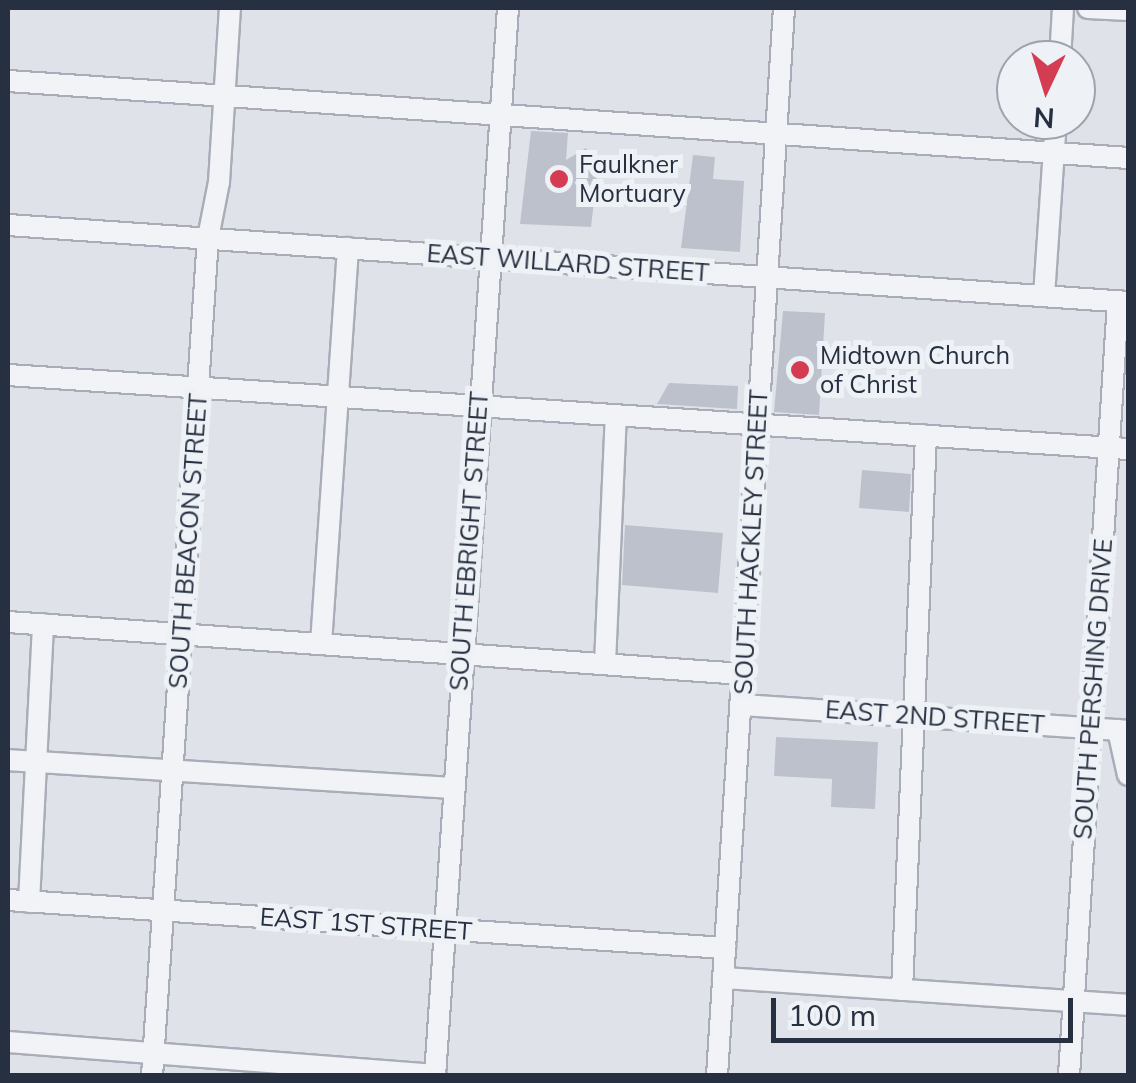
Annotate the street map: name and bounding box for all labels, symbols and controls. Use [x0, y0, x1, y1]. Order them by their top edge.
north arrow [996, 40, 1096, 140]
text: N [1032, 100, 1056, 137]
place label: Faulkner Mortuary [579, 150, 686, 209]
marker: Faulkner Mortuary [548, 168, 570, 190]
street label: EAST WILLARD STREET [426, 238, 710, 288]
place label: Midtown Church of Christ [820, 341, 1010, 400]
marker: Midtown Church of Christ [789, 359, 811, 381]
street label: SOUTH HACKLEY STREET [728, 389, 774, 695]
street label: SOUTH EBRIGHT STREET [444, 390, 494, 692]
street label: SOUTH BEACON STREET [163, 392, 213, 690]
street label: SOUTH PERSHING DRIVE [1068, 538, 1118, 840]
street label: EAST 2ND STREET [824, 694, 1046, 740]
street label: EAST 1ST STREET [259, 902, 473, 946]
scale bar [776, 978, 1078, 1040]
text: 100 m [788, 996, 876, 1034]

